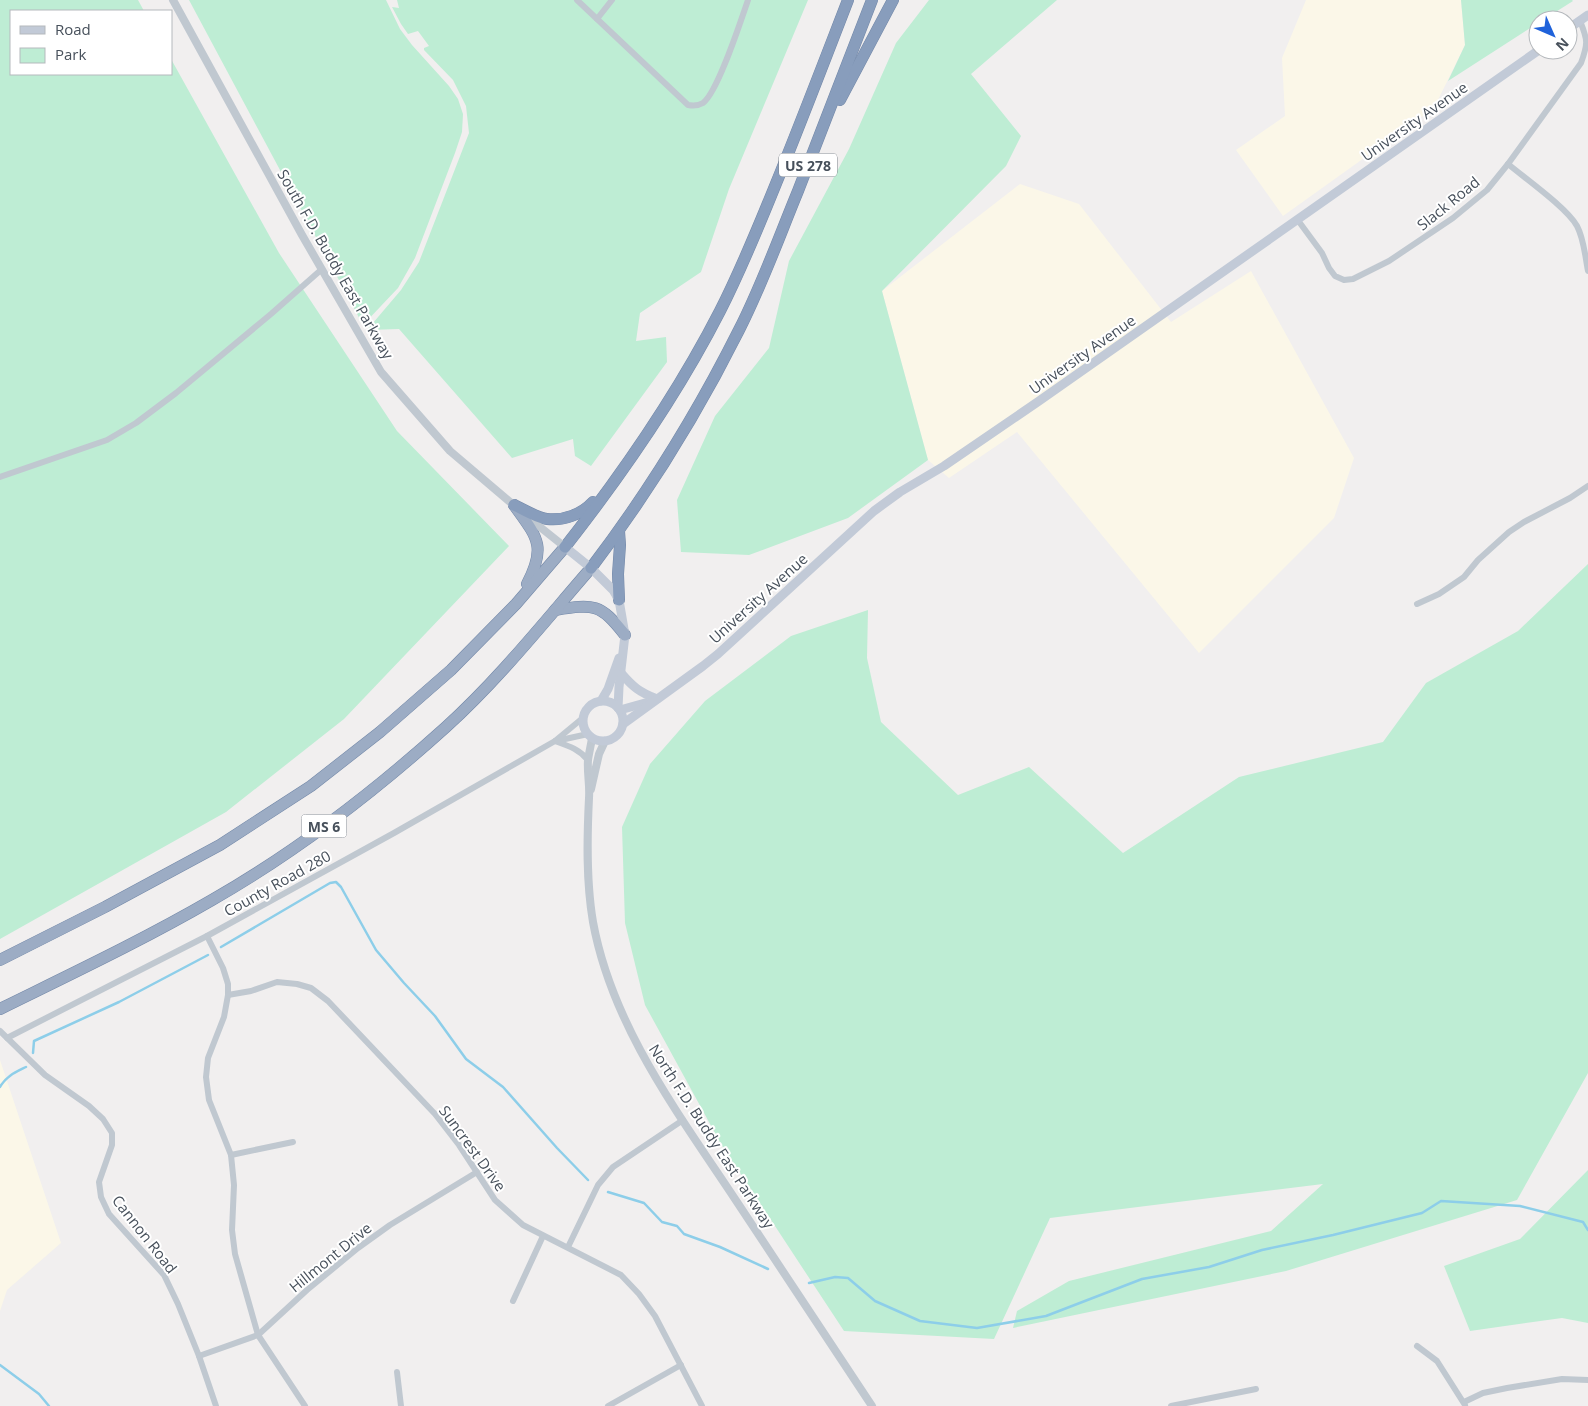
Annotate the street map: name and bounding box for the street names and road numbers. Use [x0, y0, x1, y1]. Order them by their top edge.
street label: University Avenue [1357, 77, 1471, 165]
road number: US 278 [779, 154, 837, 176]
street label: South F.D. Buddy East Parkway [273, 166, 399, 363]
street label: Slack Road [1413, 172, 1483, 234]
street label: University Avenue [1025, 310, 1139, 398]
street label: University Avenue [705, 548, 811, 648]
road number: MS 6 [302, 814, 346, 838]
street label: County Road 280 [220, 845, 334, 921]
street label: North F.D. Buddy East Parkway [645, 1040, 779, 1232]
street label: Suncrest Drive [435, 1101, 511, 1195]
street label: Cannon Road [108, 1191, 182, 1277]
street label: Hillmont Drive [285, 1218, 375, 1296]

